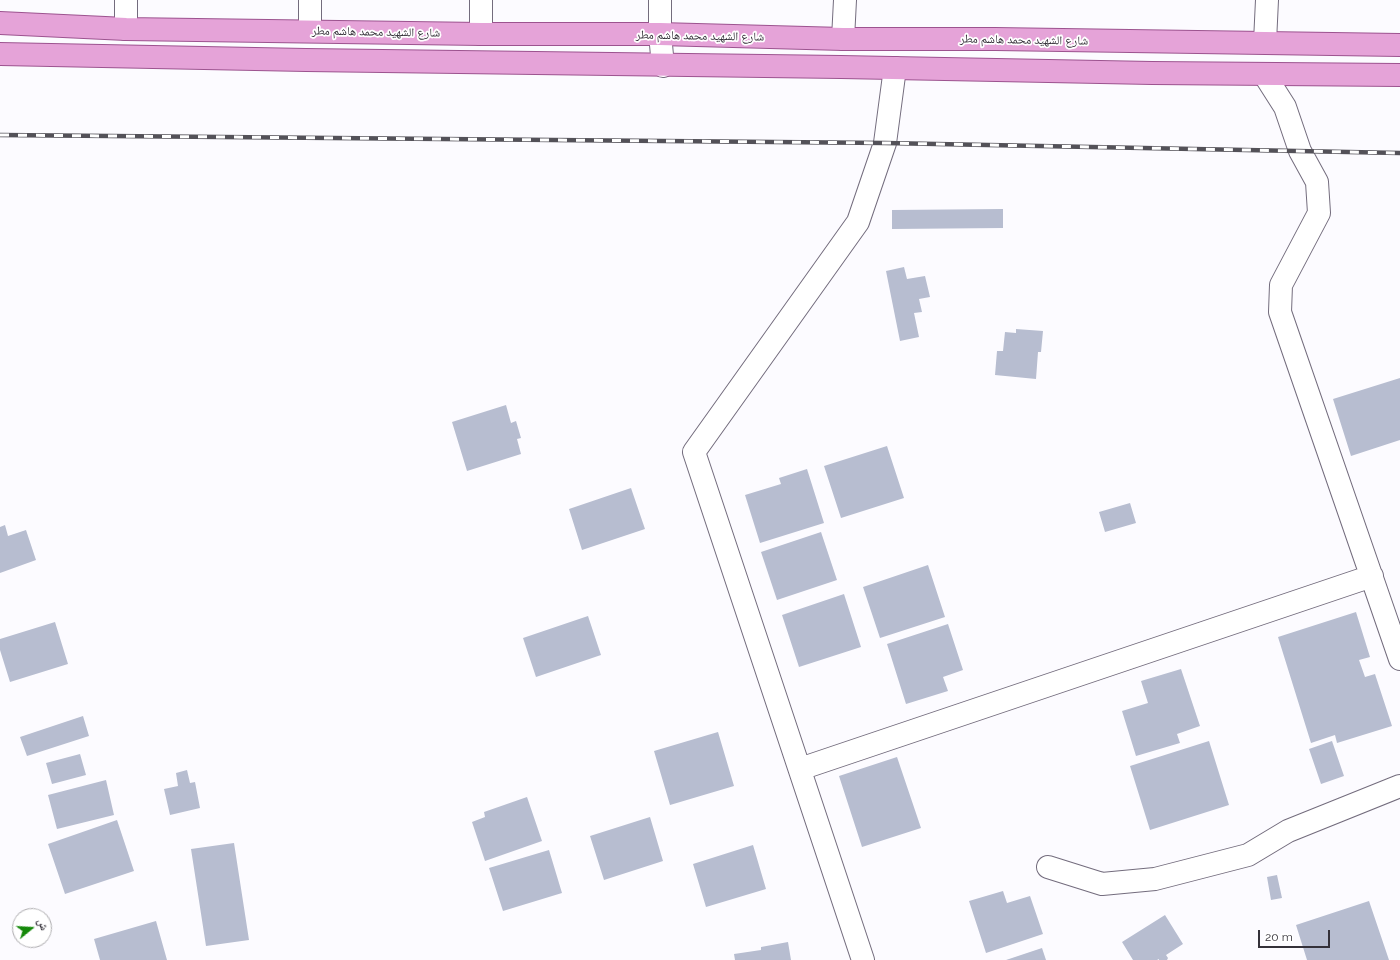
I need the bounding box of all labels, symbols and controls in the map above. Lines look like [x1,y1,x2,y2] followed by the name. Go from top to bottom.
[312,24,440,40] street label: شارع الشهيد محمد هاشم مطر
[636,28,764,44] street label: شارع الشهيد محمد هاشم مطر
[960,32,1088,48] street label: شارع الشهيد محمد هاشم مطر
[12,908,52,948] north arrow
[35,917,51,932] text: ش
[1260,922,1332,948] scale bar
[1265,930,1293,944] text: 20 m

